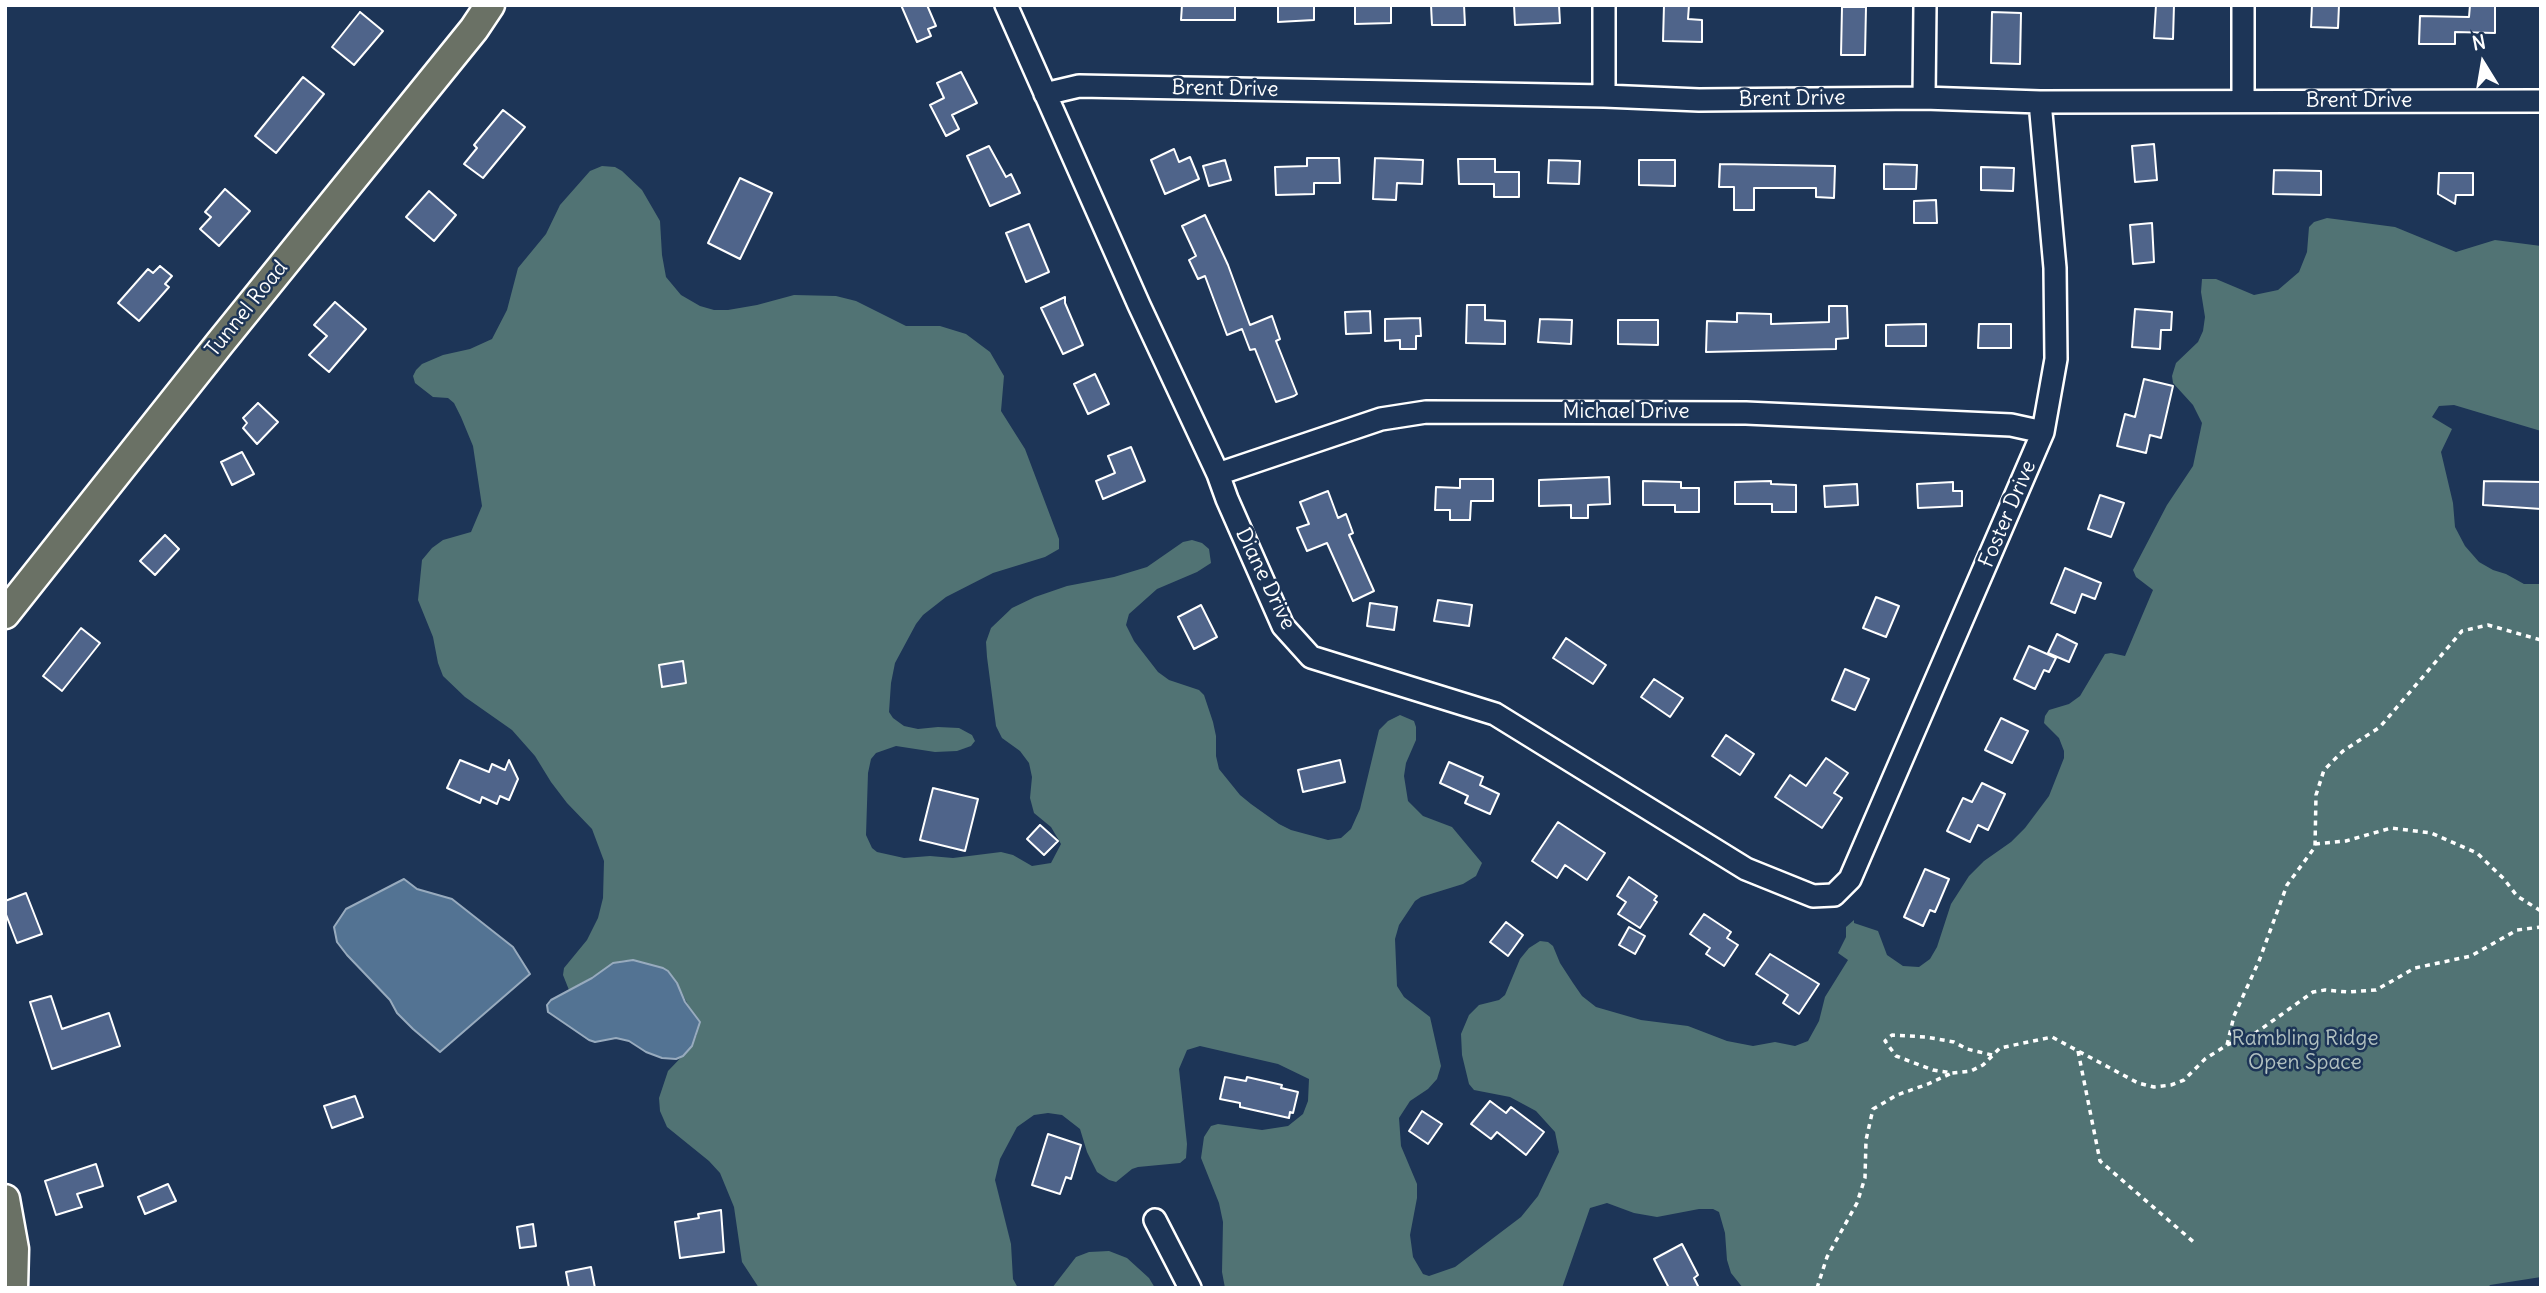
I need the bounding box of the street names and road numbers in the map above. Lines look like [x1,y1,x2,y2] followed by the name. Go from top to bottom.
[1171,75,1279,103] street label: Brent Drive
[1738,85,1846,113] street label: Brent Drive
[2306,88,2412,114] street label: Brent Drive
[201,256,293,362] street label: Tunnel Road
[1562,399,1690,425] street label: Michael Drive
[1974,457,2042,571] street label: Foster Drive
[1230,524,1300,634] street label: Diane Drive

